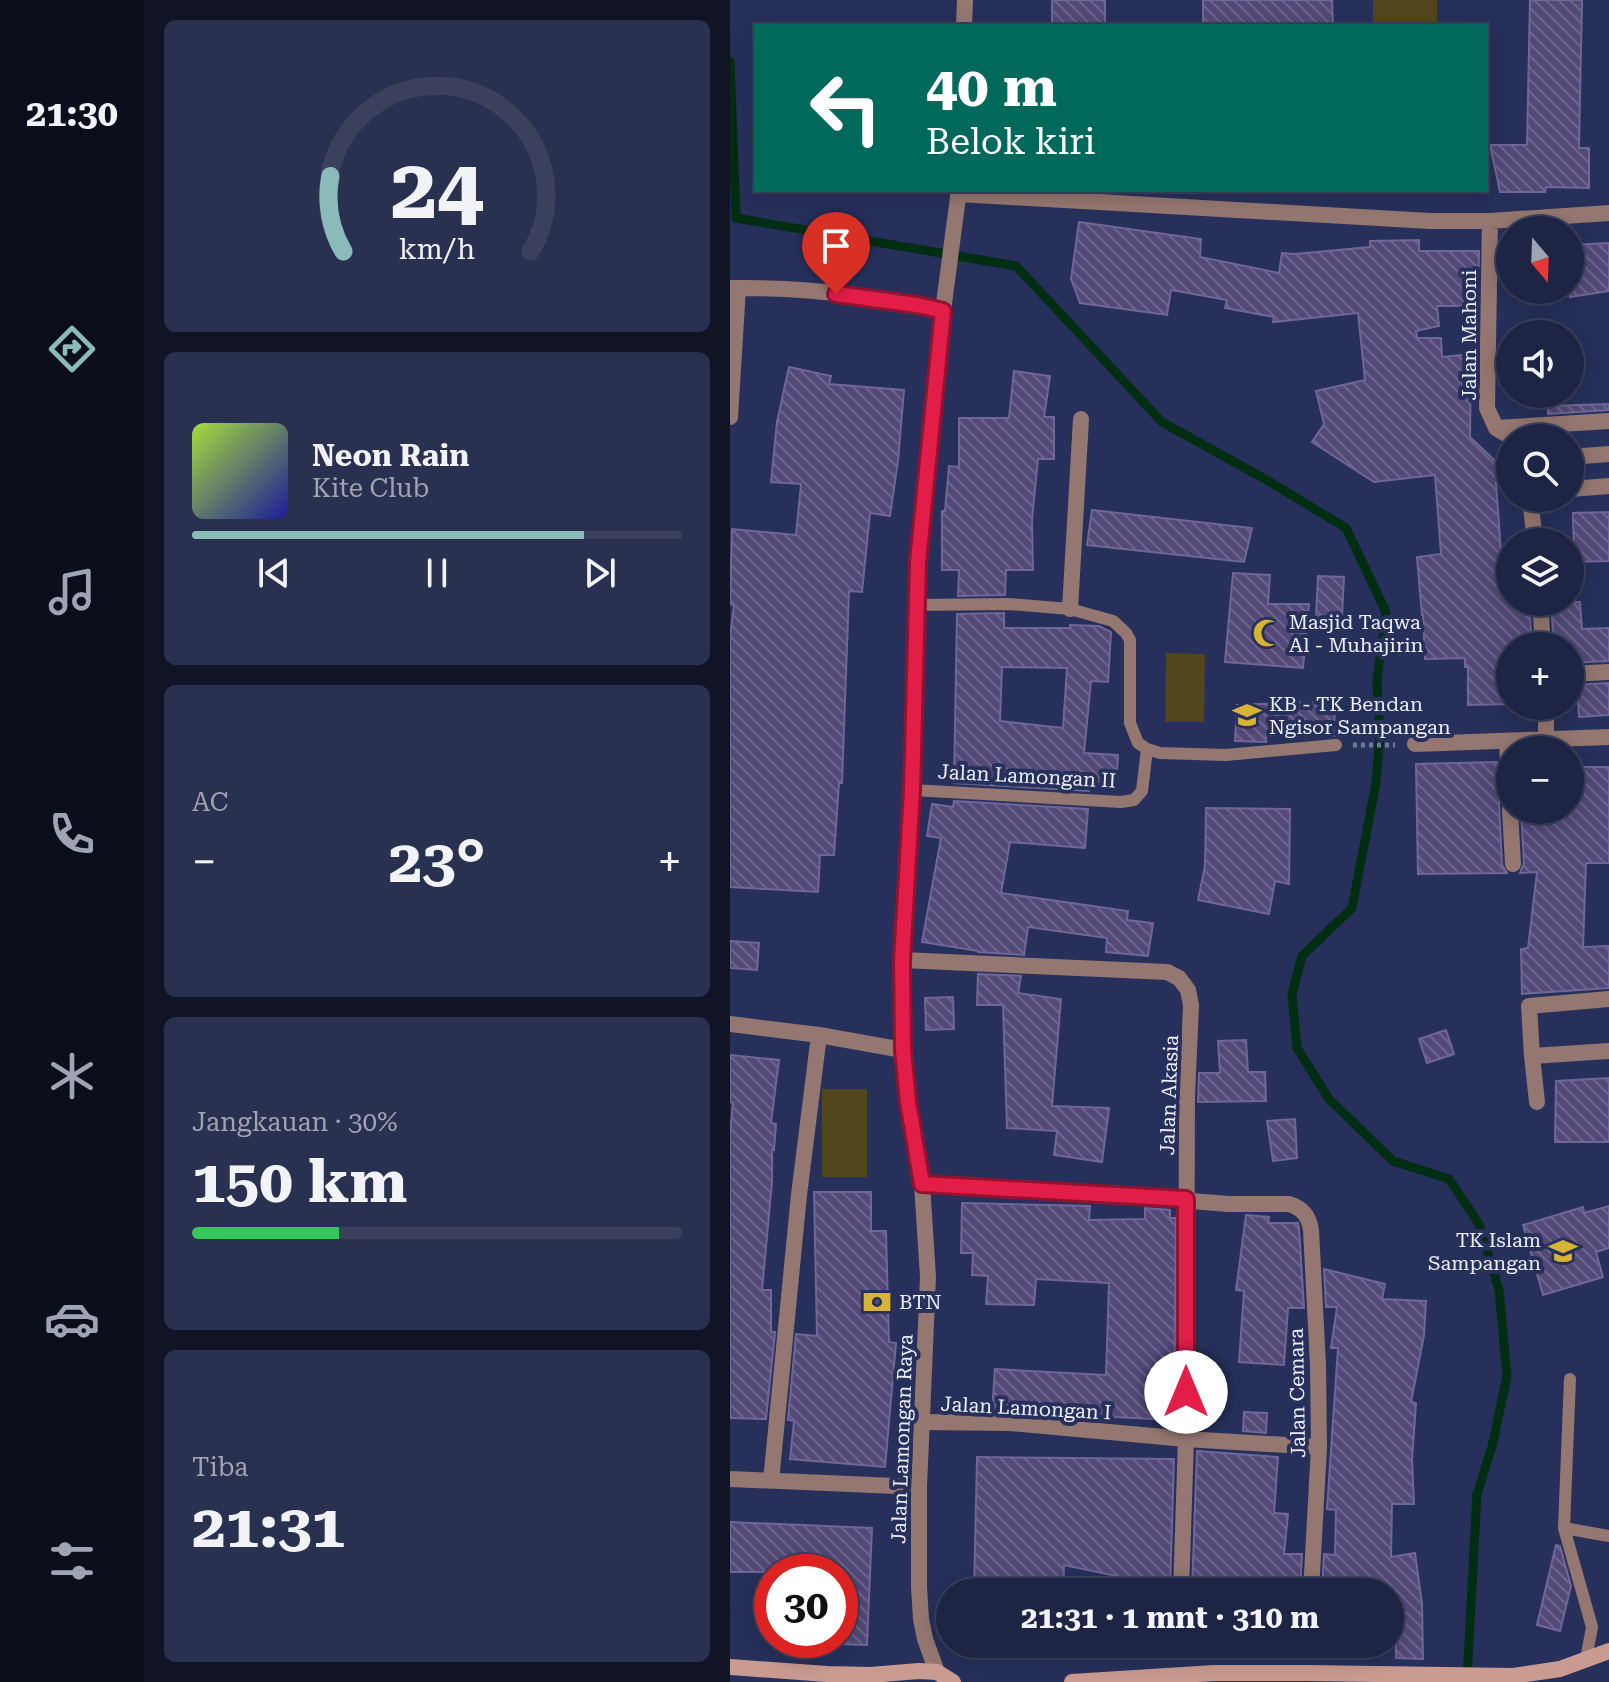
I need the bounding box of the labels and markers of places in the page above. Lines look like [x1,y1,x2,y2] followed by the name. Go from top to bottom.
[802,212,870,294] pin
[1289,610,1424,657] place label: Masjid Taqwa Al - Muhajirin
[1252,618,1282,648] mosque icon: Masjid Taqwa Al - Muhajirin
[1269,692,1451,739] place label: KB - TK Bendan Ngisor Sampangan
[1232,700,1262,730] school or university icon: KB - TK Bendan Ngisor Sampangan
[1428,1228,1541,1275] place label: TK Islam Sampangan
[1548,1236,1578,1266] school or university icon: TK Islam Sampangan
[862,1287,892,1317] bank icon: BTN
[899,1290,942,1314] place label: BTN

